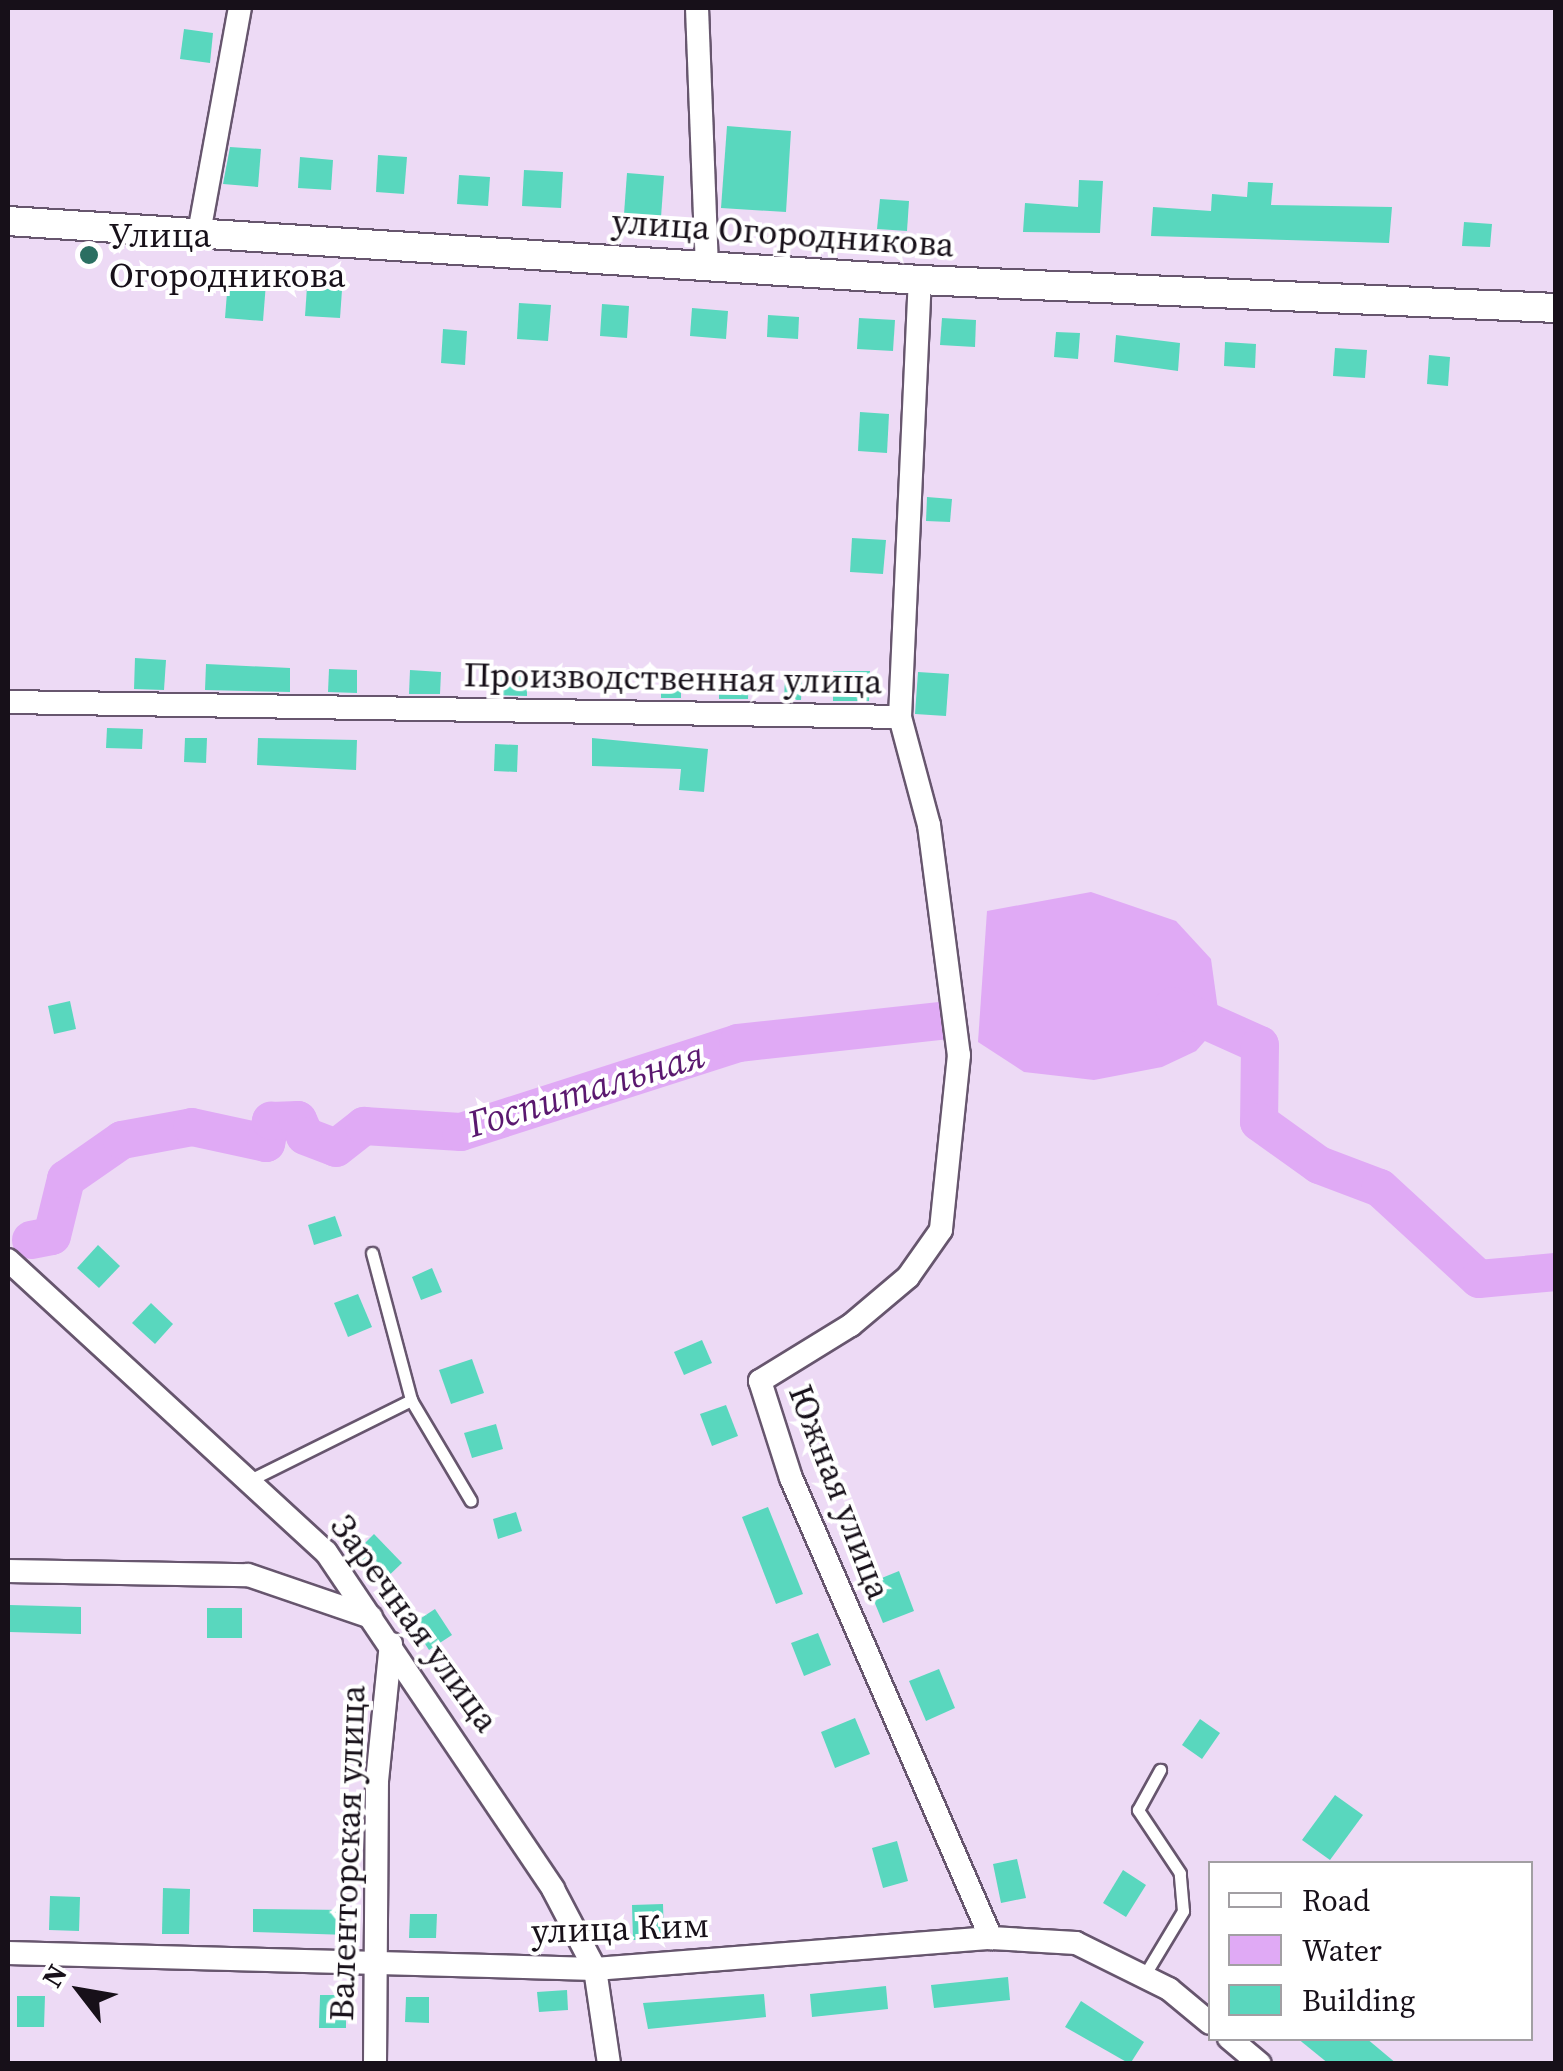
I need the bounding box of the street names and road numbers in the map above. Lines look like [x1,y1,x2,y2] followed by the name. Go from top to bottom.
[610,200,956,266] street label: улица Огородникова
[463,653,883,703] street label: Производственная улица
[780,1379,900,1605] street label: Южная улица
[322,1506,508,1740] street label: Заречная улица
[320,1684,374,2022] street label: Валенторская улица
[530,1904,710,1952] street label: улица Ким

